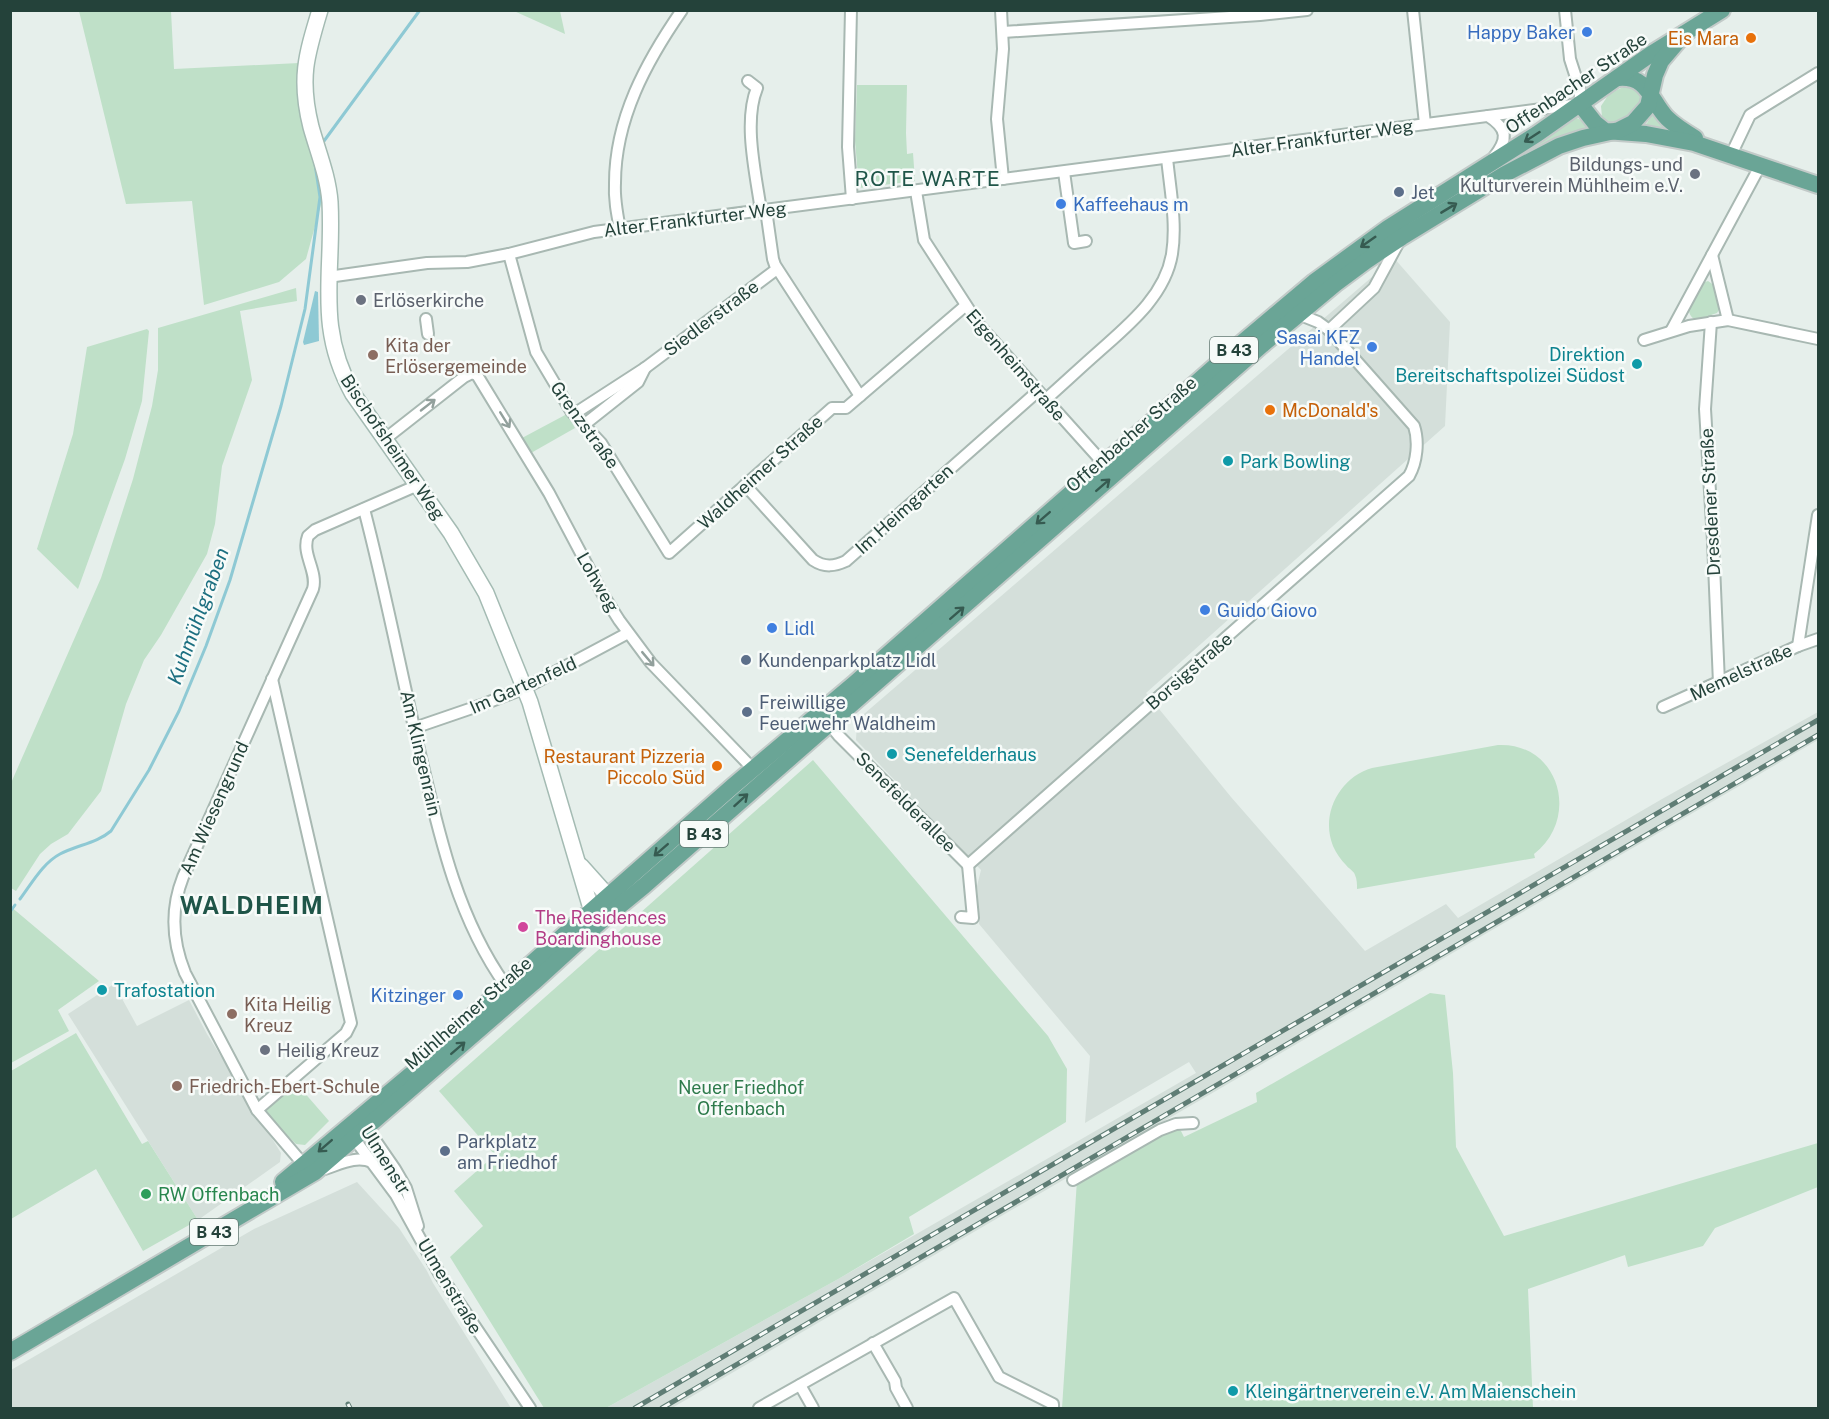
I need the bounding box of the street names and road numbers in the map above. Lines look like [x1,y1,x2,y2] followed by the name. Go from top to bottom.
[1501,28,1651,138] street label: Offenbacher Straße
[1229,115,1415,161] street label: Alter Frankfurter Weg
[602,197,788,241] street label: Alter Frankfurter Weg
[660,276,762,360] street label: Siedlerstraße
[962,305,1070,425] street label: Eigenheimstraße
[1210,337,1258,363] road number: B 43
[336,370,450,524] street label: Bischofsheimer Weg
[1062,372,1200,496] street label: Offenbacher Straße
[546,377,624,473] street label: Grenzstraße
[693,410,827,534] street label: Waldheimer Straße
[1696,428,1724,576] street label: Dresdener Straße
[851,460,957,558] street label: Im Heimgarten
[573,548,623,616] street label: Lohweg
[1142,628,1236,714] street label: Borsigstraße
[1687,639,1795,705] street label: Memelstraße
[466,652,580,718] street label: Im Gartenfeld
[396,688,446,818] street label: Am Klingenrain
[175,738,253,878] street label: Am Wiesengrund
[852,748,960,856] street label: Senefelderallee
[680,821,728,847] road number: B 43
[400,952,536,1074] street label: Mühlheimer Straße
[357,1122,415,1198] street label: Ulmenstr
[190,1219,238,1245] road number: B 43
[413,1235,487,1337] street label: Ulmenstraße

